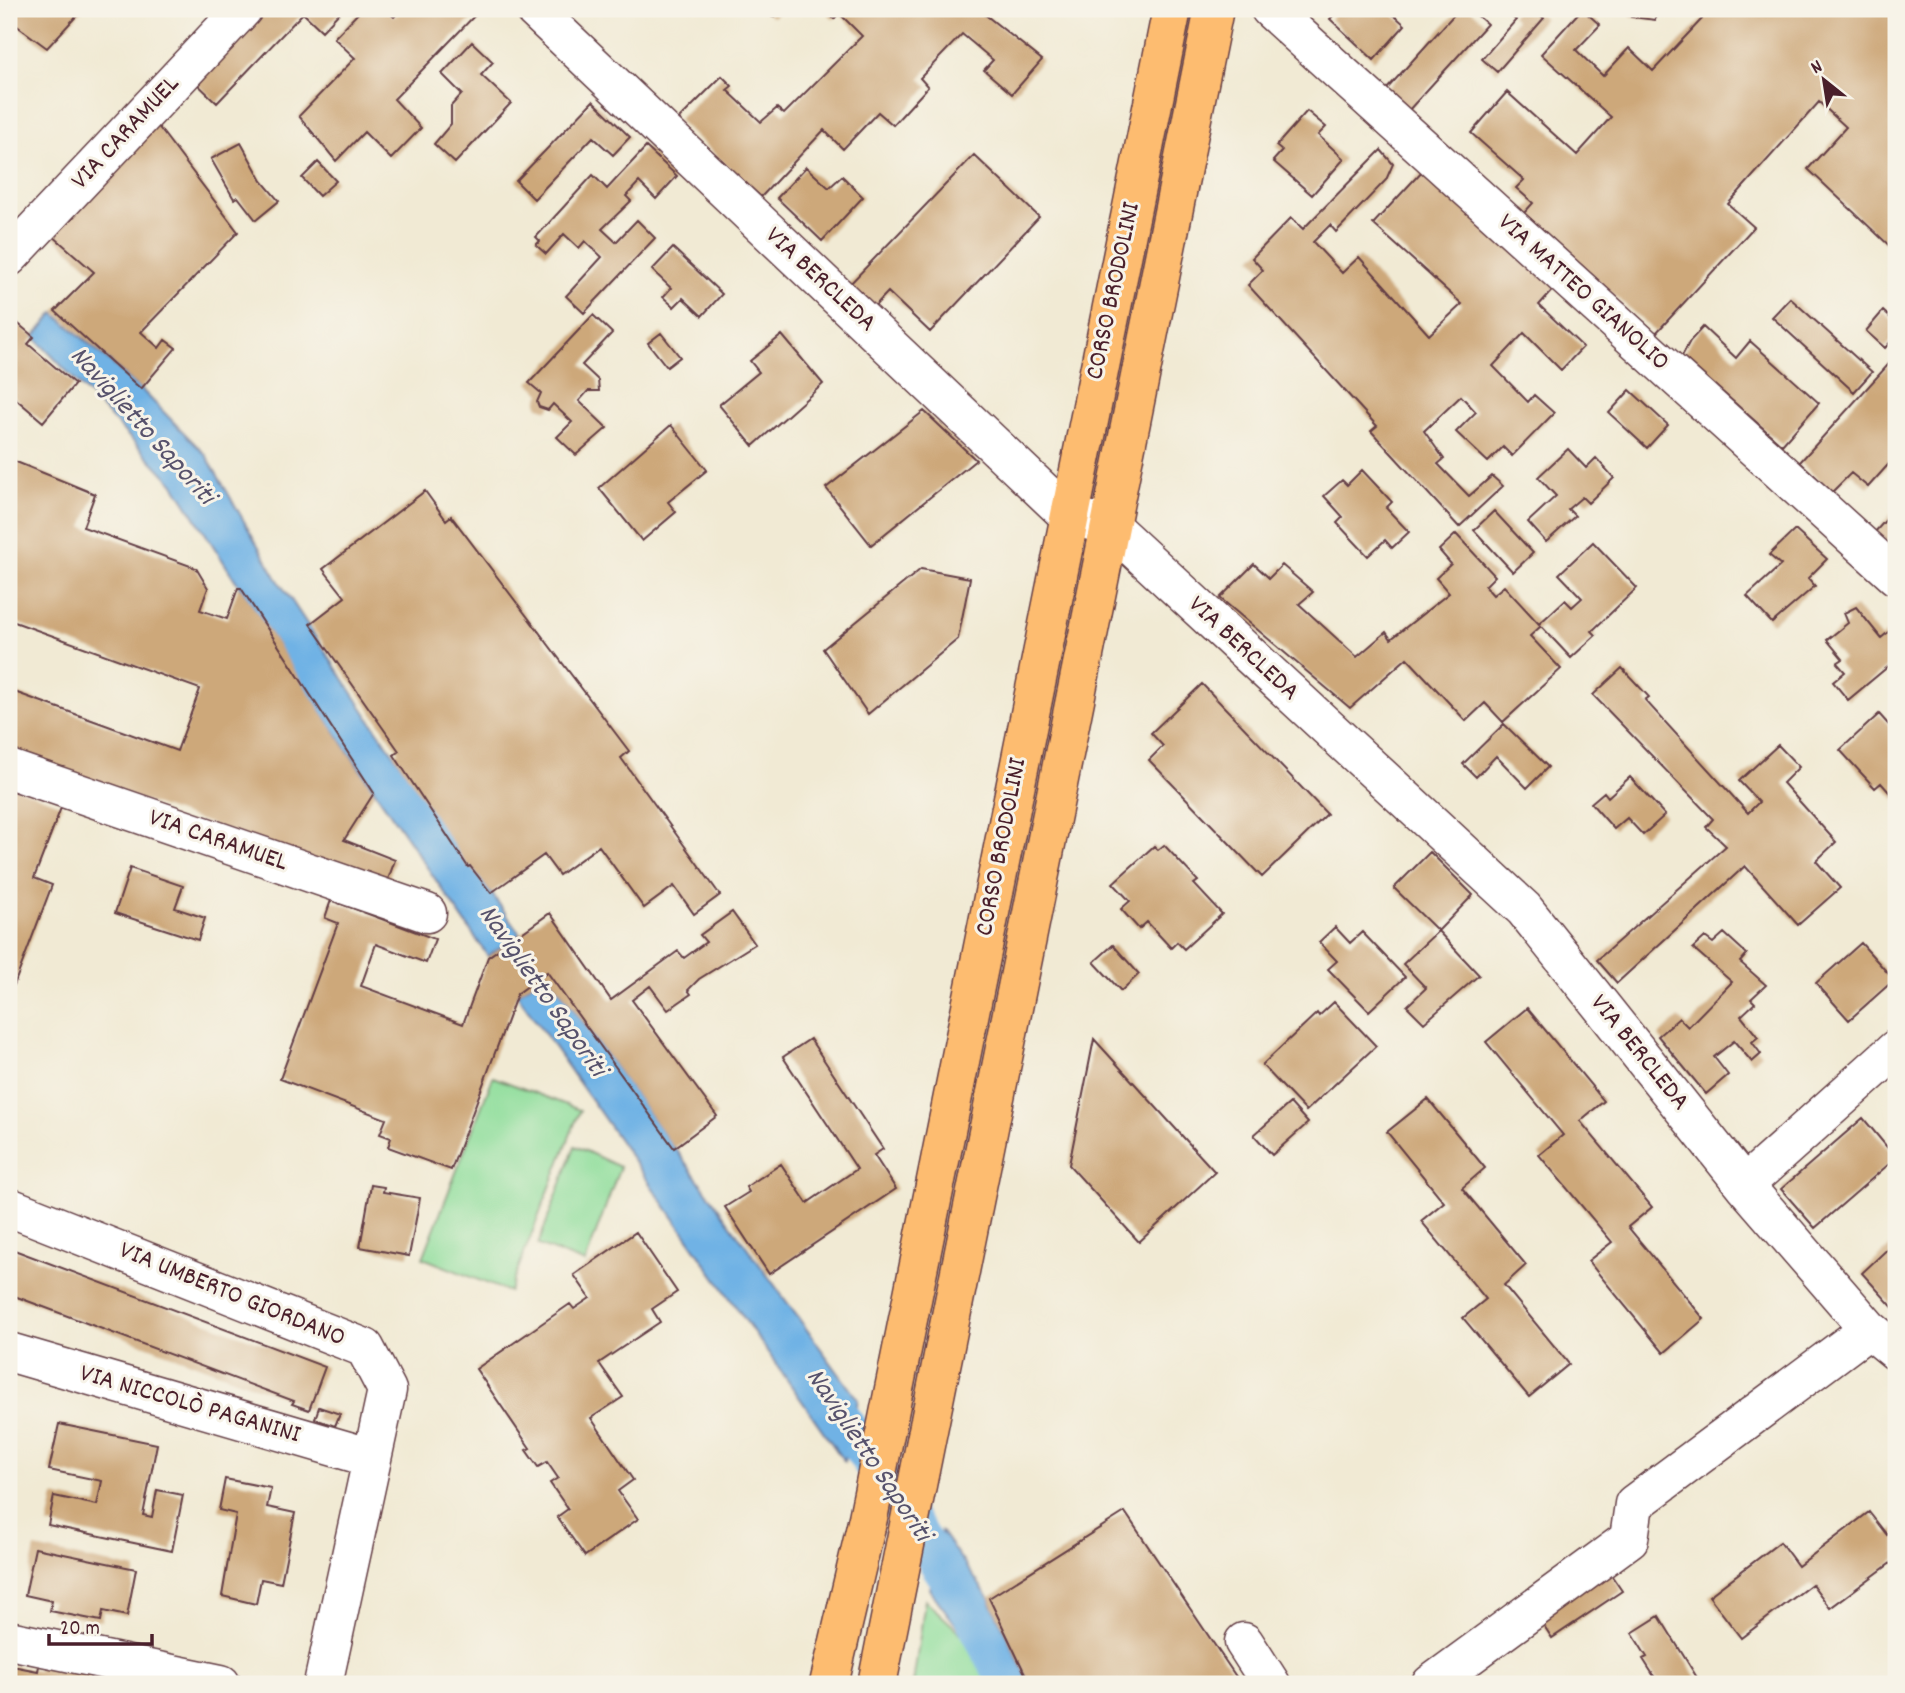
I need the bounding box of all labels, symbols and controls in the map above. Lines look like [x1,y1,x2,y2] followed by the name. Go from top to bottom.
[1790,46,1860,116] north arrow
[1806,54,1828,82] text: N
[63,67,189,199] street label: VIA CARAMUEL
[1077,199,1151,383] street label: CORSO BRODOLINI
[1489,206,1677,380] street label: VIA MATTEO GIANOLIO
[756,219,884,341] street label: VIA BERCLEDA
[59,339,226,518] water label: Naviglietto Saporiti
[1179,588,1307,710] street label: VIA BERCLEDA
[967,755,1037,939] street label: CORSO BRODOLINI
[144,800,293,882] street label: VIA CARAMUEL
[467,898,617,1089] water label: Naviglietto Saporiti
[1580,987,1698,1119] street label: VIA BERCLEDA
[113,1233,351,1357] street label: VIA UMBERTO GIORDANO
[75,1356,305,1454] street label: VIA NICCOLÒ PAGANINI
[794,1361,942,1554] water label: Naviglietto Saporiti
[49,1602,152,1646] scale bar
[60,1615,100,1645] text: 20 m

